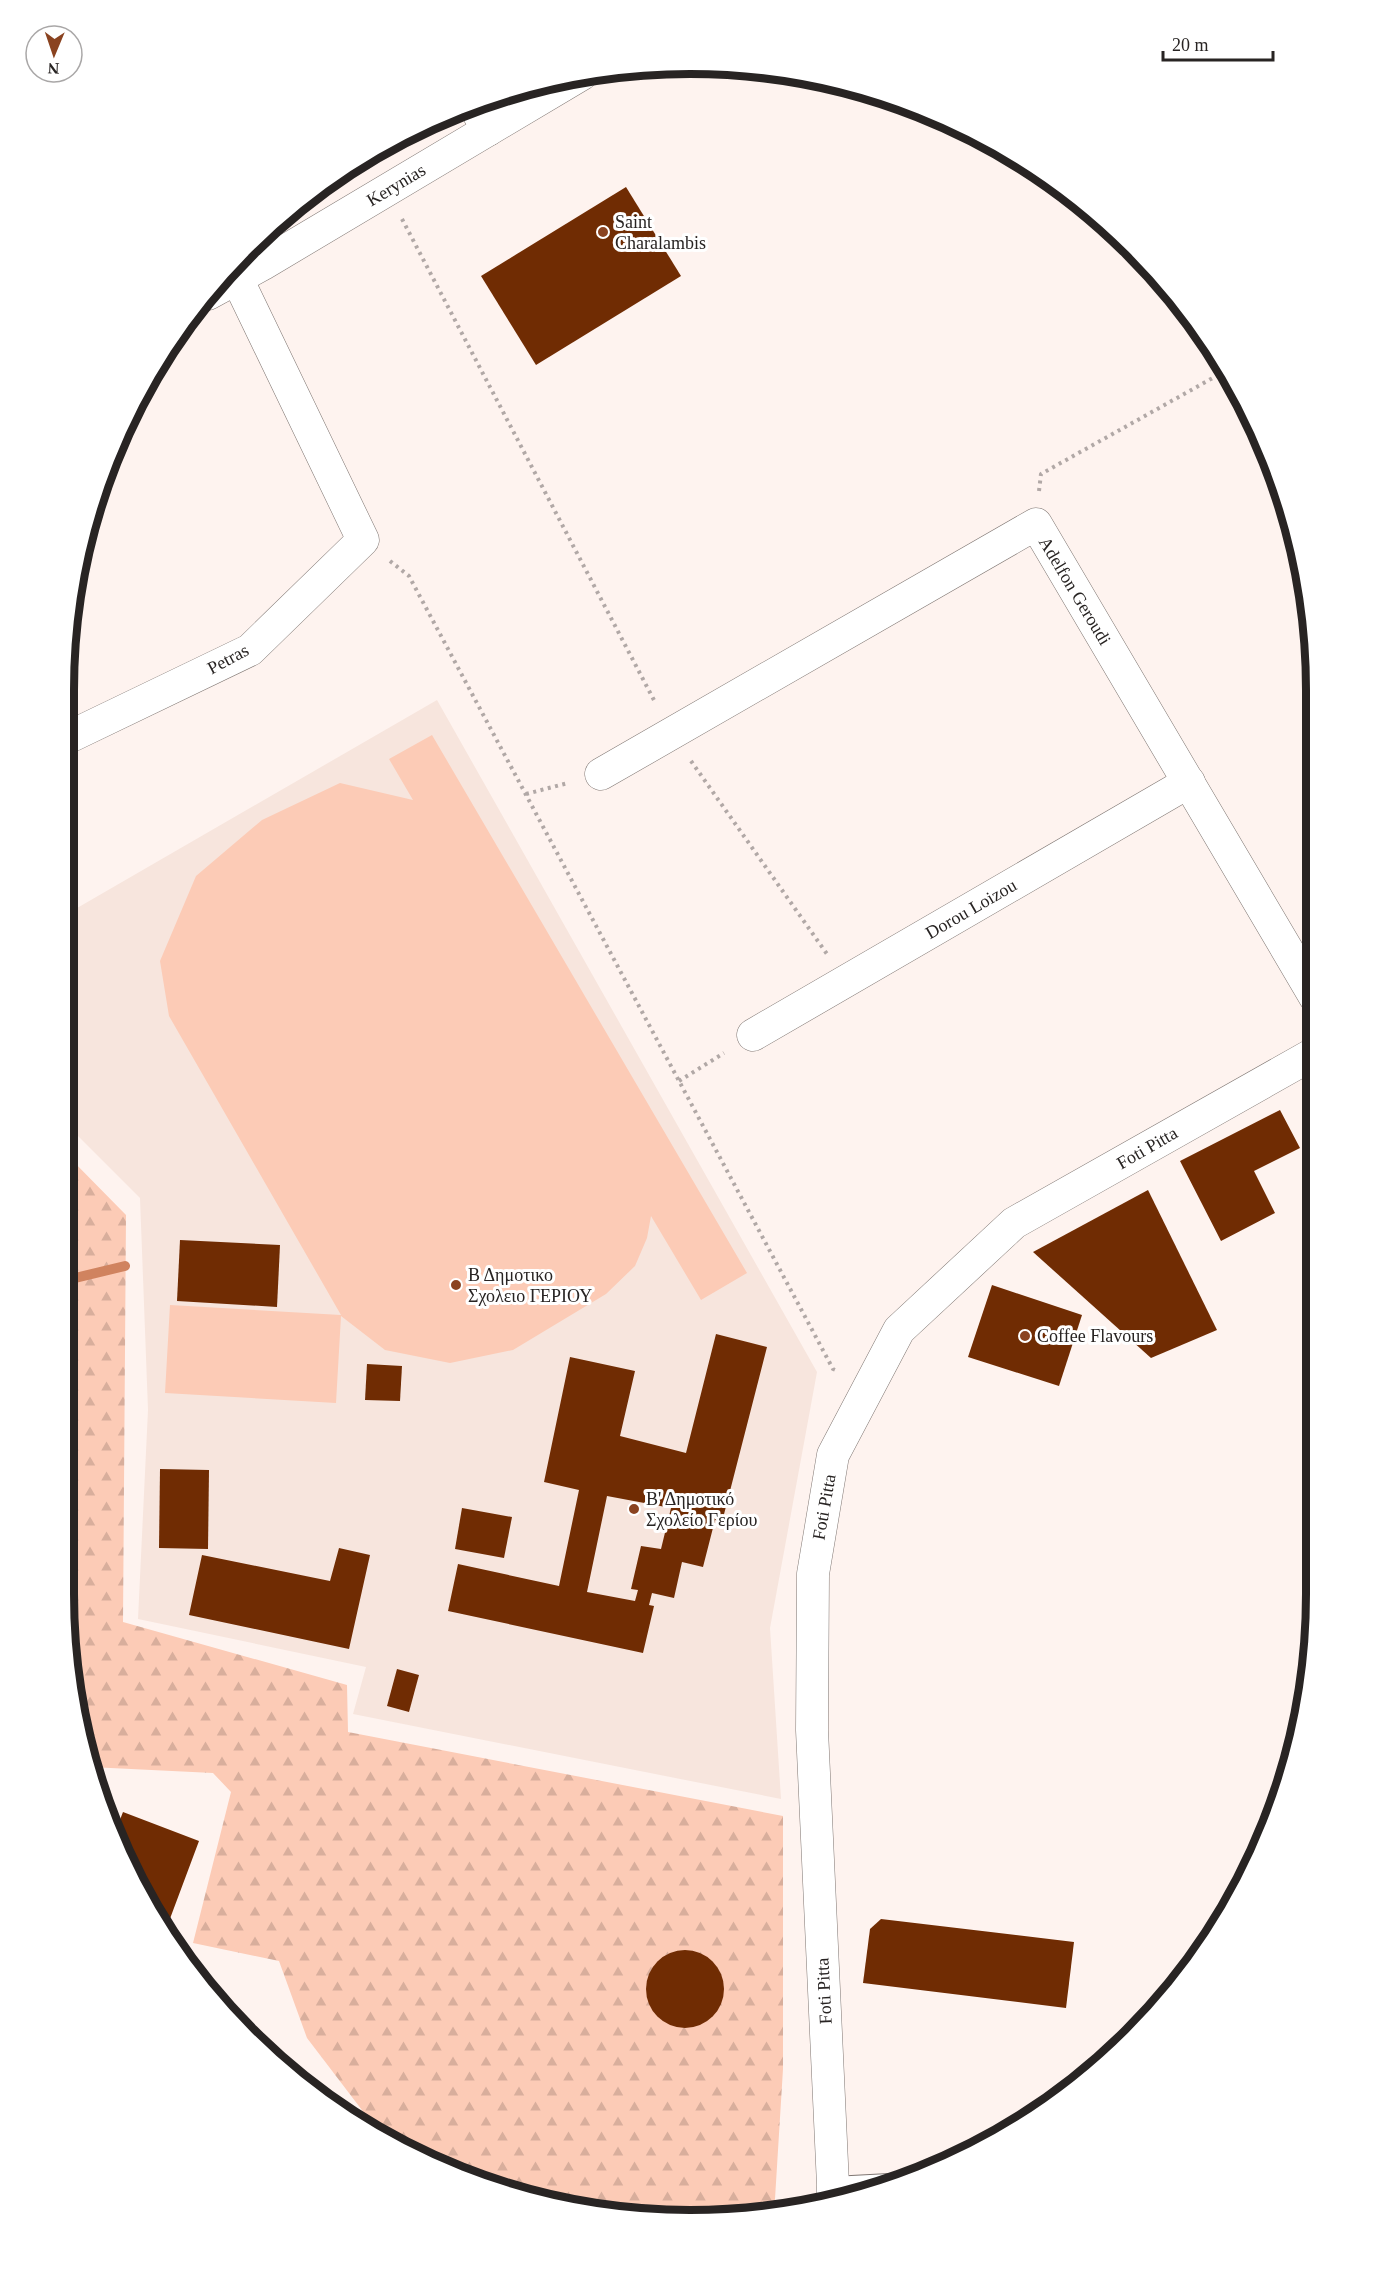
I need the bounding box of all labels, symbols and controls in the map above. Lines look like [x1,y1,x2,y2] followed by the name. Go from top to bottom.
[24,24,84,84] north arrow
[1163,24,1272,62] scale bar
[1172,35,1209,55] text: 20 m
[47,60,60,77] text: N
[363,160,429,210] street label: Kerynias
[615,212,706,253] place label: Saint Charalambis
[596,225,610,239] marker: Saint Charalambis
[1035,533,1115,649] street label: Adelfon Geroudi
[204,640,252,678] street label: Petras
[922,875,1020,943] street label: Dorou Loizou
[1113,1123,1181,1173] street label: Foti Pitta
[468,1265,592,1306] place label: Β Δημοτικο Σχολειο ΓΕΡΙΟΥ
[449,1278,463,1292] marker: Β Δημοτικο Σχολειο ΓΕΡΙΟΥ
[1037,1326,1153,1346] place label: Coffee Flavours
[1018,1329,1032,1343] marker: Coffee Flavours
[808,1473,840,1541] street label: Foti Pitta
[646,1489,757,1530] place label: Β' Δημοτικό Σχολείο Γερίου
[627,1502,641,1516] marker: Β' Δημοτικό Σχολείο Γερίου
[812,1957,836,2025] street label: Foti Pitta

